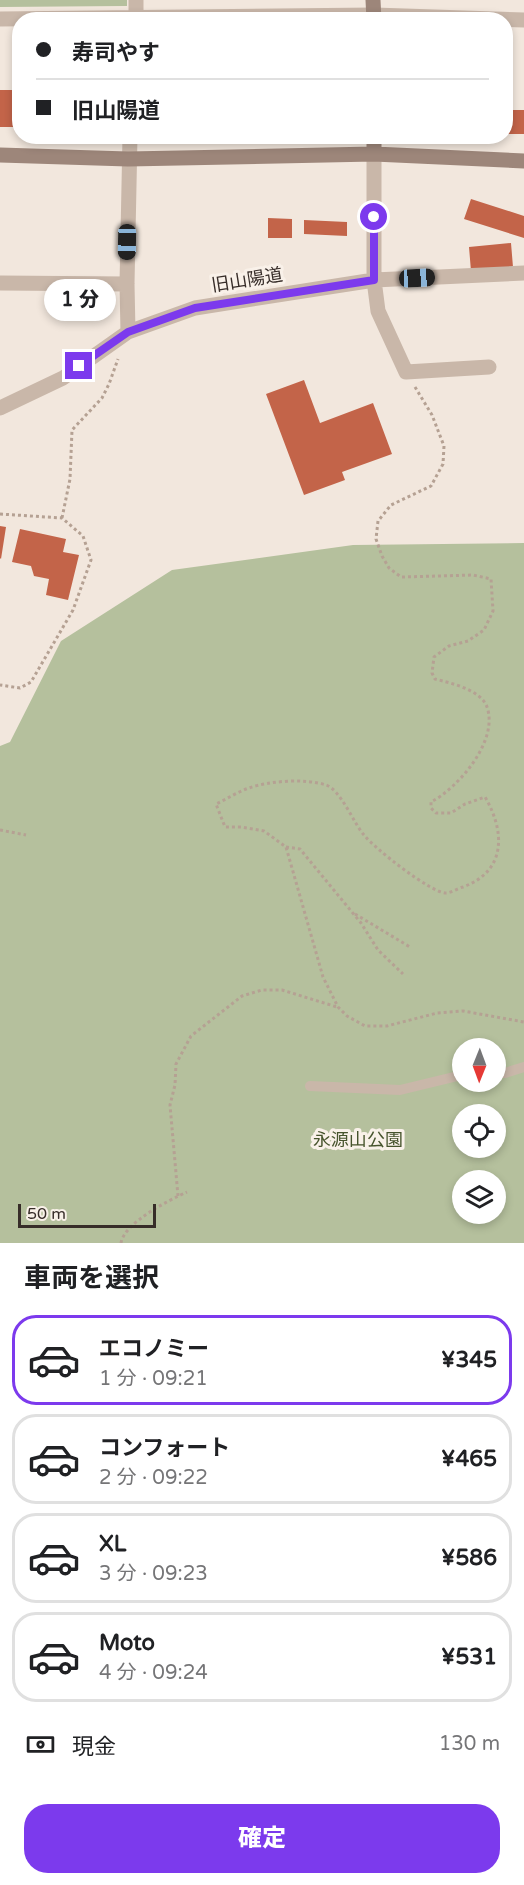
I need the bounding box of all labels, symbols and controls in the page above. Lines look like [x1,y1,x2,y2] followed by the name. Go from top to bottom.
[72,40,160,66] text: 寿司やす
[72,98,160,124] text: 旧山陽道
[360,203,387,230] route start
[118,224,136,260] car
[210,264,284,296] street label: 旧山陽道
[399,268,435,288] car
[43,279,115,321] callout: 1 分
[61,288,99,312] text: 1 分
[65,352,92,379] route end
[452,1038,506,1092] north arrow
[452,1038,506,1224] map controls
[452,1104,506,1158] button: locate
[313,1129,403,1151] park label: 永源山公園
[452,1170,506,1224] button: layers
[18,1201,156,1228] scale bar
[27,1204,66,1224] text: 50 m
[24,1262,159,1295] text: 車両を選択
[27,1333,81,1387] icon: car
[99,1336,209,1362] text: エコノミー
[441,1347,497,1373] text: ¥345
[99,1367,208,1391] text: 1 分 · 09:21
[27,1432,81,1486] icon: car
[99,1435,230,1461] text: コンフォート
[441,1446,497,1472] text: ¥465
[99,1466,208,1490] text: 2 分 · 09:22
[27,1531,81,1585] icon: car
[99,1531,126,1557] text: XL
[441,1545,497,1571] text: ¥586
[99,1562,208,1586] text: 3 分 · 09:23
[27,1630,81,1684] icon: car
[99,1630,155,1656] text: Moto
[441,1644,497,1670] text: ¥531
[99,1661,208,1685] text: 4 分 · 09:24
[24,1728,57,1761] icon: cash
[439,1732,500,1756] text: 130 m
[72,1734,116,1760] text: 現金
[24,1804,500,1873] button: 確定

